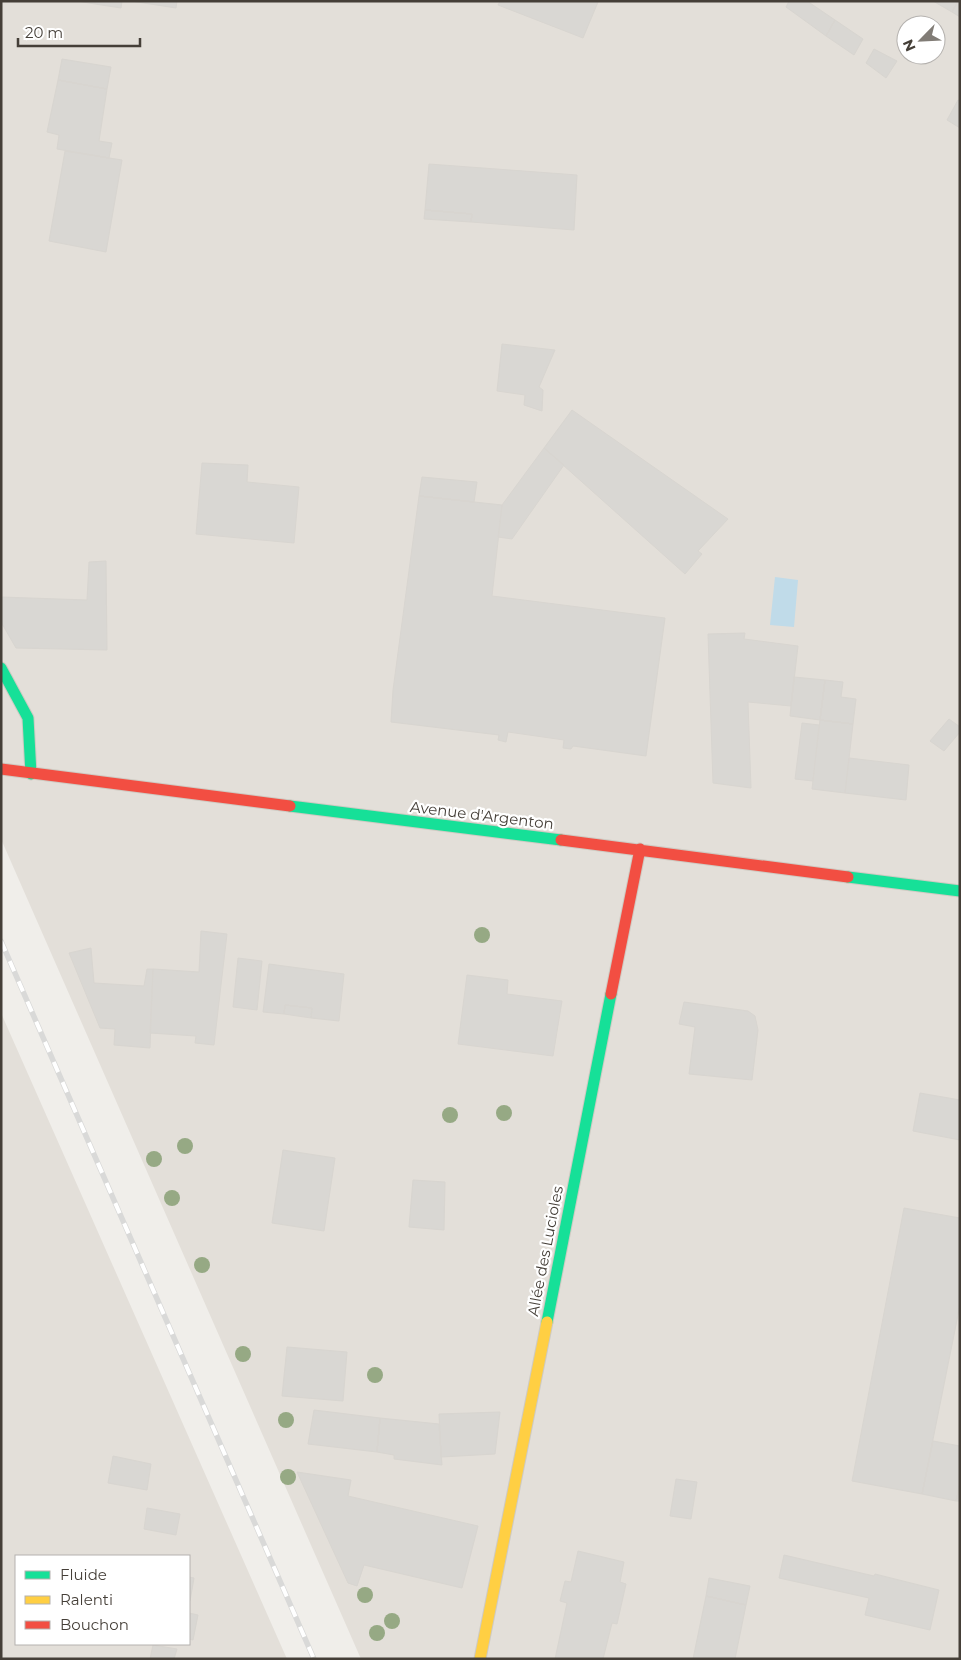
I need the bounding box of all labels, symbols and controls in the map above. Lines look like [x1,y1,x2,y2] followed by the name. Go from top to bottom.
[18,15,140,47] scale bar
[896,15,946,65] north arrow
[25,23,63,42] text: 20 m
[899,36,920,54] text: N
[409,797,555,833] street label: Avenue d'Argenton
[523,1184,567,1318] street label: Allée des Lucioles
[15,1555,190,1645] legend
[60,1565,107,1584] text: Fluide
[60,1590,113,1609] text: Ralenti
[60,1615,129,1634] text: Bouchon

